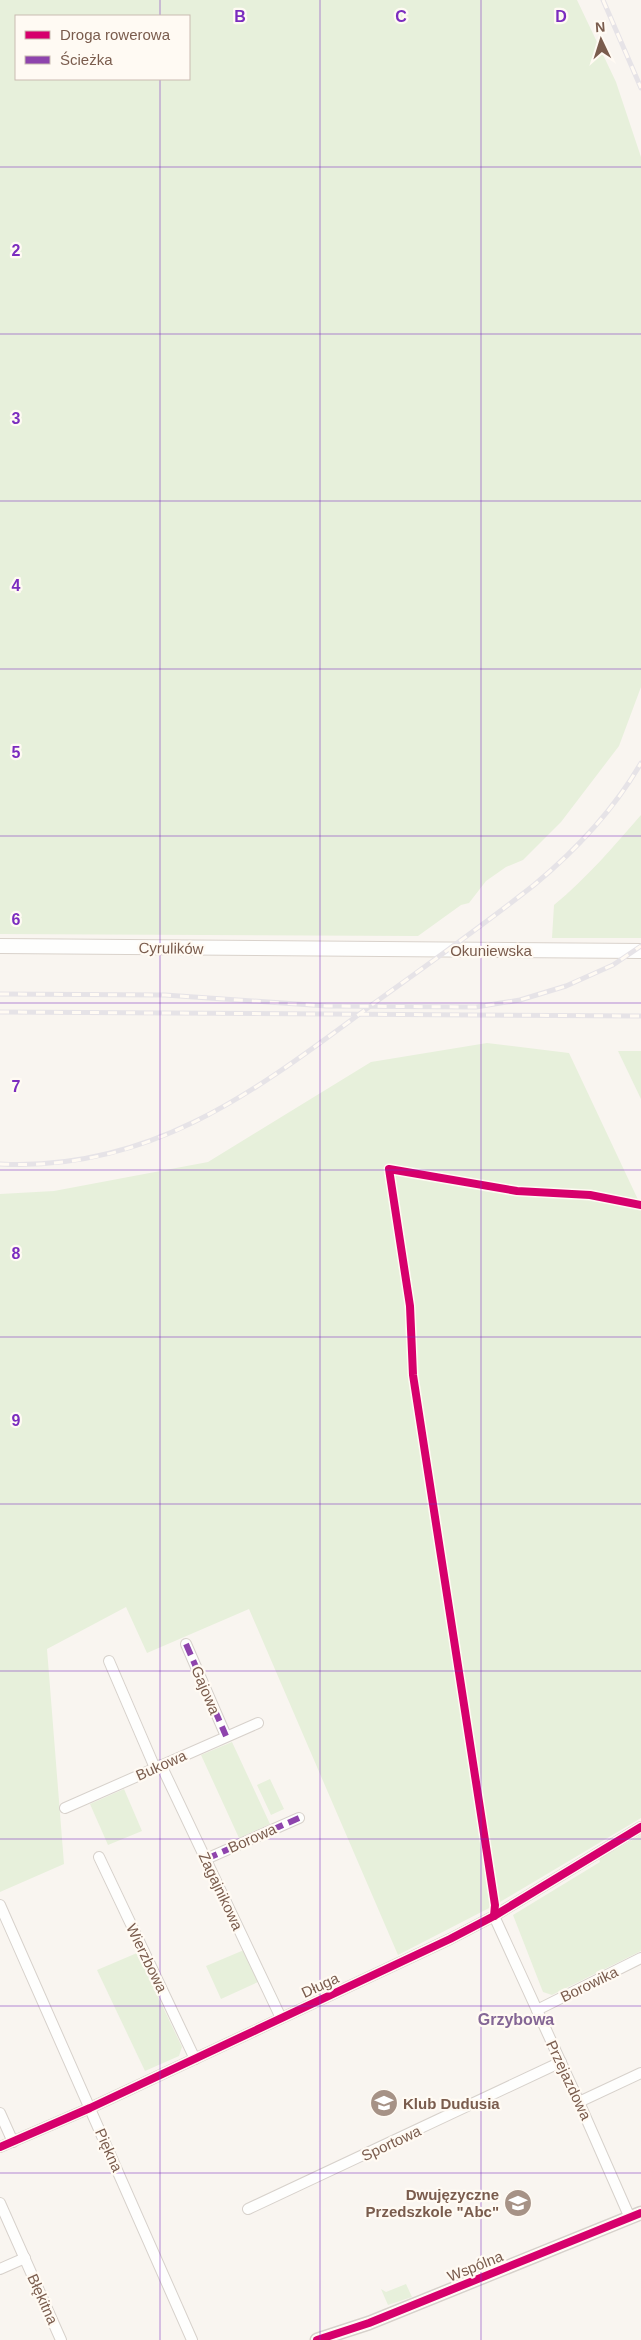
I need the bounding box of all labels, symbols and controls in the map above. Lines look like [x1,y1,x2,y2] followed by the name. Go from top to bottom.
[234,8,246,25] text: B
[395,8,407,25] text: C
[555,8,567,25] text: D
[15,15,190,80] legend
[576,15,626,65] north arrow
[594,19,606,35] text: N
[60,26,171,43] text: Droga rowerowa
[60,51,113,68] text: Ścieżka
[12,242,21,259] text: 2
[12,410,21,427] text: 3
[12,577,21,594] text: 4
[12,744,21,761] text: 5
[12,911,21,928] text: 6
[138,939,204,957] street label: Cyrulików
[450,942,533,959] street label: Okuniewska
[12,1078,21,1095] text: 7
[12,1245,21,1262] text: 8
[12,1412,21,1429] text: 9
[188,1663,224,1717] street label: Gajowa
[133,1746,189,1784] street label: Bukowa
[225,1820,279,1856] street label: Borowa
[196,1849,247,1933] street label: Zagajnikowa
[123,1921,171,1996] street label: Wierzbowa
[558,1963,621,2005] street label: Borowika
[299,1969,342,2001] street label: Długa
[478,2011,554,2028] district label: Grzybowa
[543,2037,595,2123] street label: Przejazdowa
[369,2088,399,2118] school or university icon: Klub Dudusia
[403,2095,500,2112] place label: Klub Dudusia
[359,2122,424,2164] street label: Sportowa
[92,2126,126,2175] street label: Piękna
[366,2186,499,2220] place label: Dwujęzyczne Przedszkole "Abc"
[503,2188,533,2218] school or university icon: Dwujęzyczne Przedszkole "Abc"
[445,2247,506,2285] street label: Wspólna
[24,2271,62,2327] street label: Błękitna

